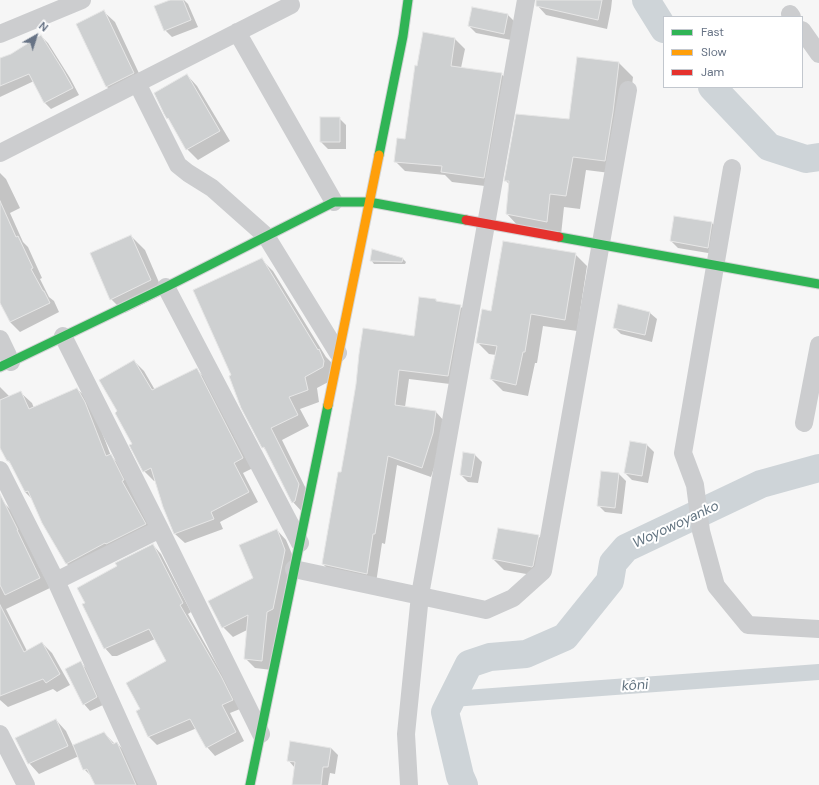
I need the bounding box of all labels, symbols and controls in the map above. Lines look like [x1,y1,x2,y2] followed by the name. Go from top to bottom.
[16,16,56,56] north arrow
[663,16,803,88] legend
[36,19,51,35] text: N
[701,24,724,40] text: Fast
[701,44,727,60] text: Slow
[701,64,724,80] text: Jam
[630,498,722,552] water label: Woyowoyanko
[621,677,649,695] water label: kôni

